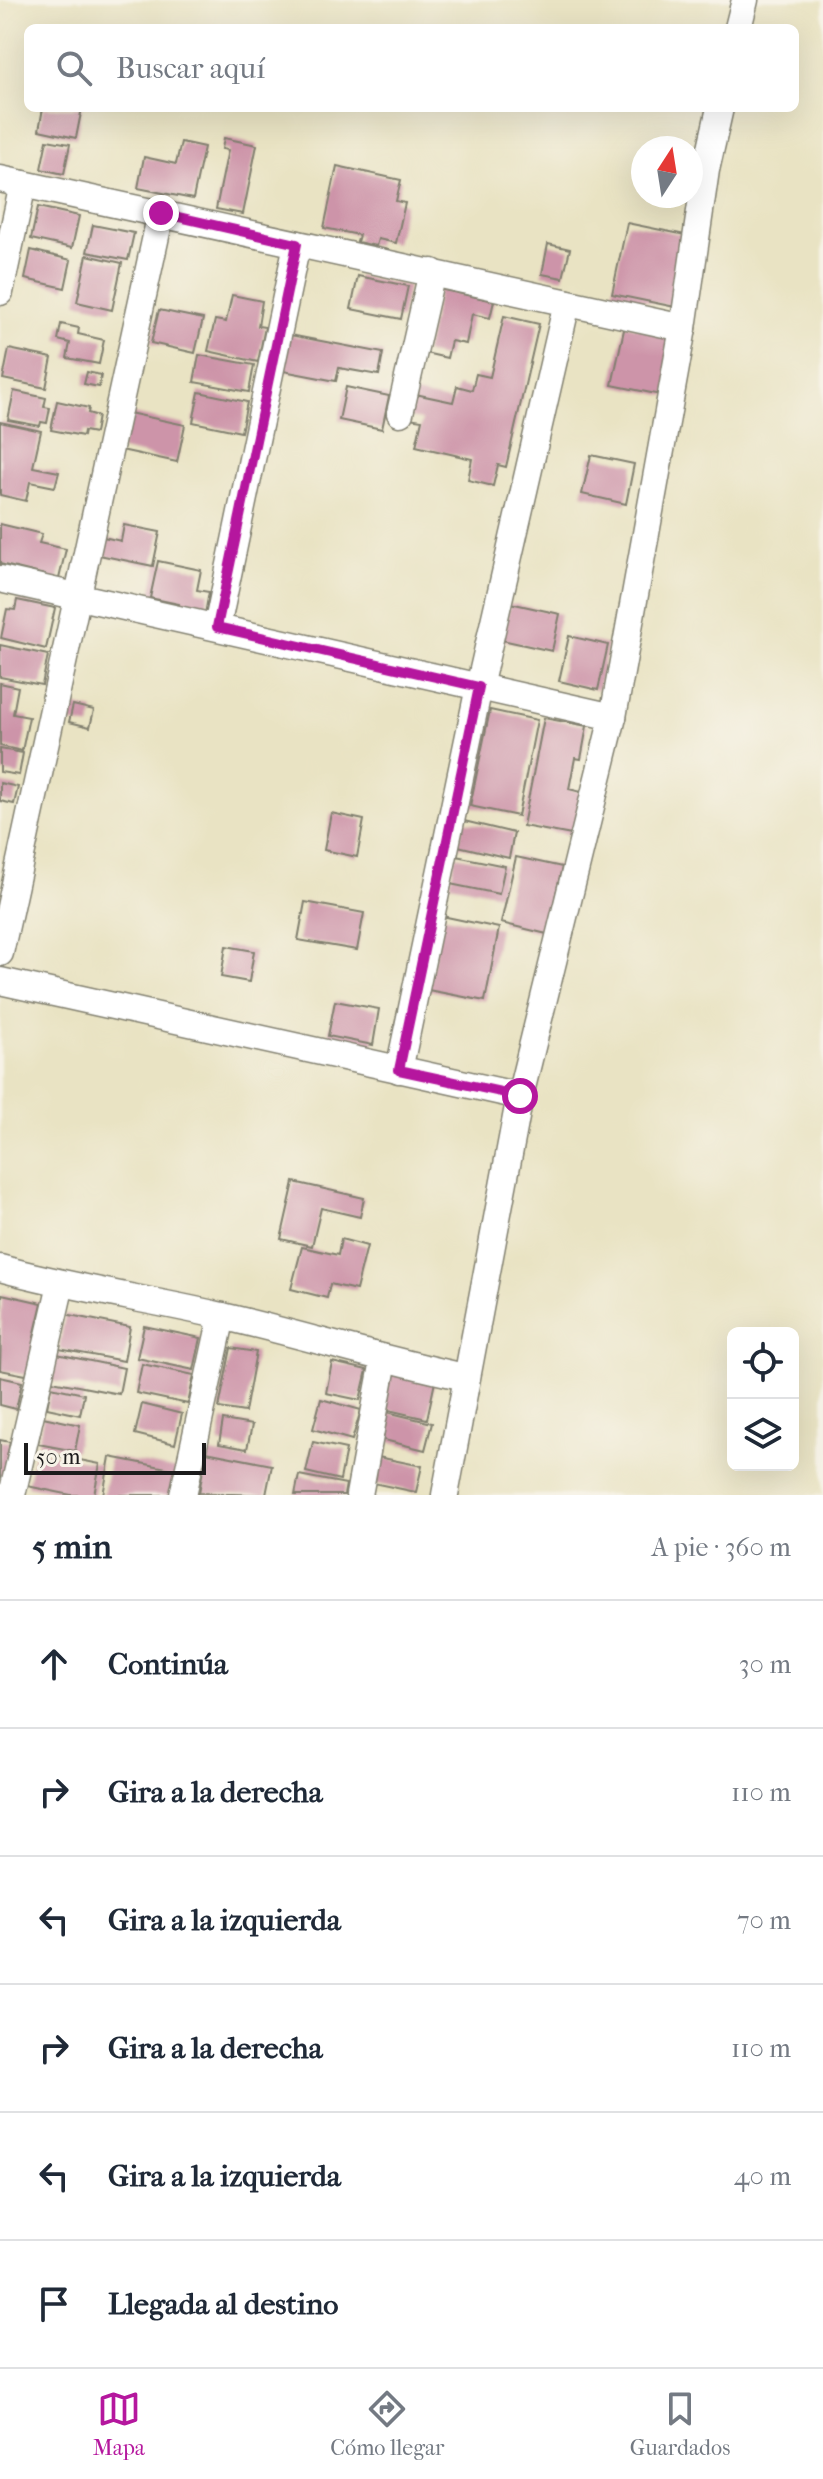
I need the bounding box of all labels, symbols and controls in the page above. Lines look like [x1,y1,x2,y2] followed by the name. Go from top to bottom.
[24,24,799,112] search box
[52,46,96,90] icon: search
[116,51,265,86] text: Buscar aquí
[631,136,703,208] north arrow
[143,195,179,231] route end
[502,1078,538,1114] route start
[727,1327,799,1471] map controls
[727,1327,799,1399] button: locate
[727,1399,799,1471] button: layers
[24,1439,206,1475] scale bar
[36,1444,81,1470] text: 50 m
[32,1527,112,1567] text: 5 min
[652,1532,791,1563] text: A pie · 360 m
[32,1642,76,1686] icon: ahead
[108,1647,228,1682] text: Continúa
[739,1649,791,1680] text: 30 m
[32,1770,76,1814] icon: right
[108,1775,323,1810] text: Gira a la derecha
[731,1777,791,1808] text: 110 m
[32,1898,76,1942] icon: left
[108,1903,341,1938] text: Gira a la izquierda
[737,1905,791,1936] text: 70 m
[32,2026,76,2070] icon: right
[108,2031,323,2066] text: Gira a la derecha
[731,2033,791,2064] text: 110 m
[32,2154,76,2198] icon: left
[108,2159,341,2194] text: Gira a la izquierda
[734,2161,791,2192] text: 40 m
[32,2282,76,2326] icon: arrive
[108,2287,338,2322] text: Llegada al destino
[93,2387,145,2461] tab: Mapa
[330,2387,444,2461] tab: Cómo llegar
[630,2387,730,2461] tab: Guardados

